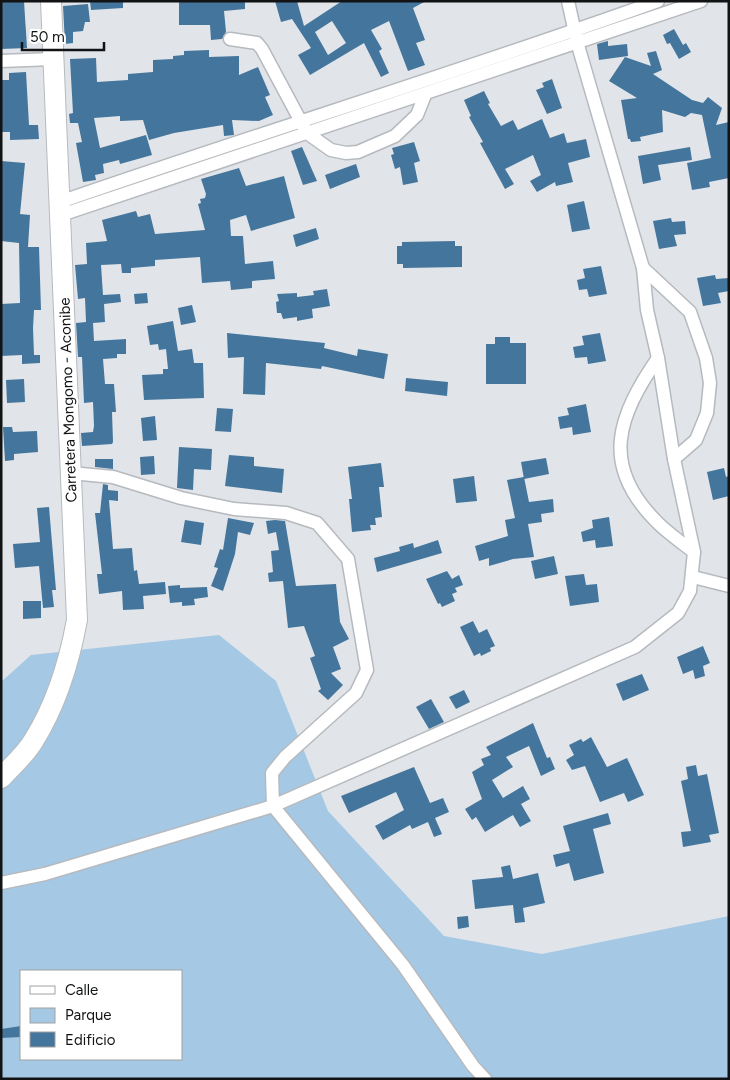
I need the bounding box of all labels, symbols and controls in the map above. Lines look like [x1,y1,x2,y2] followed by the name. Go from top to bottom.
[22,20,105,52] scale bar
[30,28,65,46] text: 50 m
[55,297,81,503] street label: Carretera Mongomo - Aconibe
[20,970,182,1060] legend
[65,981,98,999] text: Calle
[65,1006,112,1024] text: Parque
[65,1031,116,1049] text: Edificio

